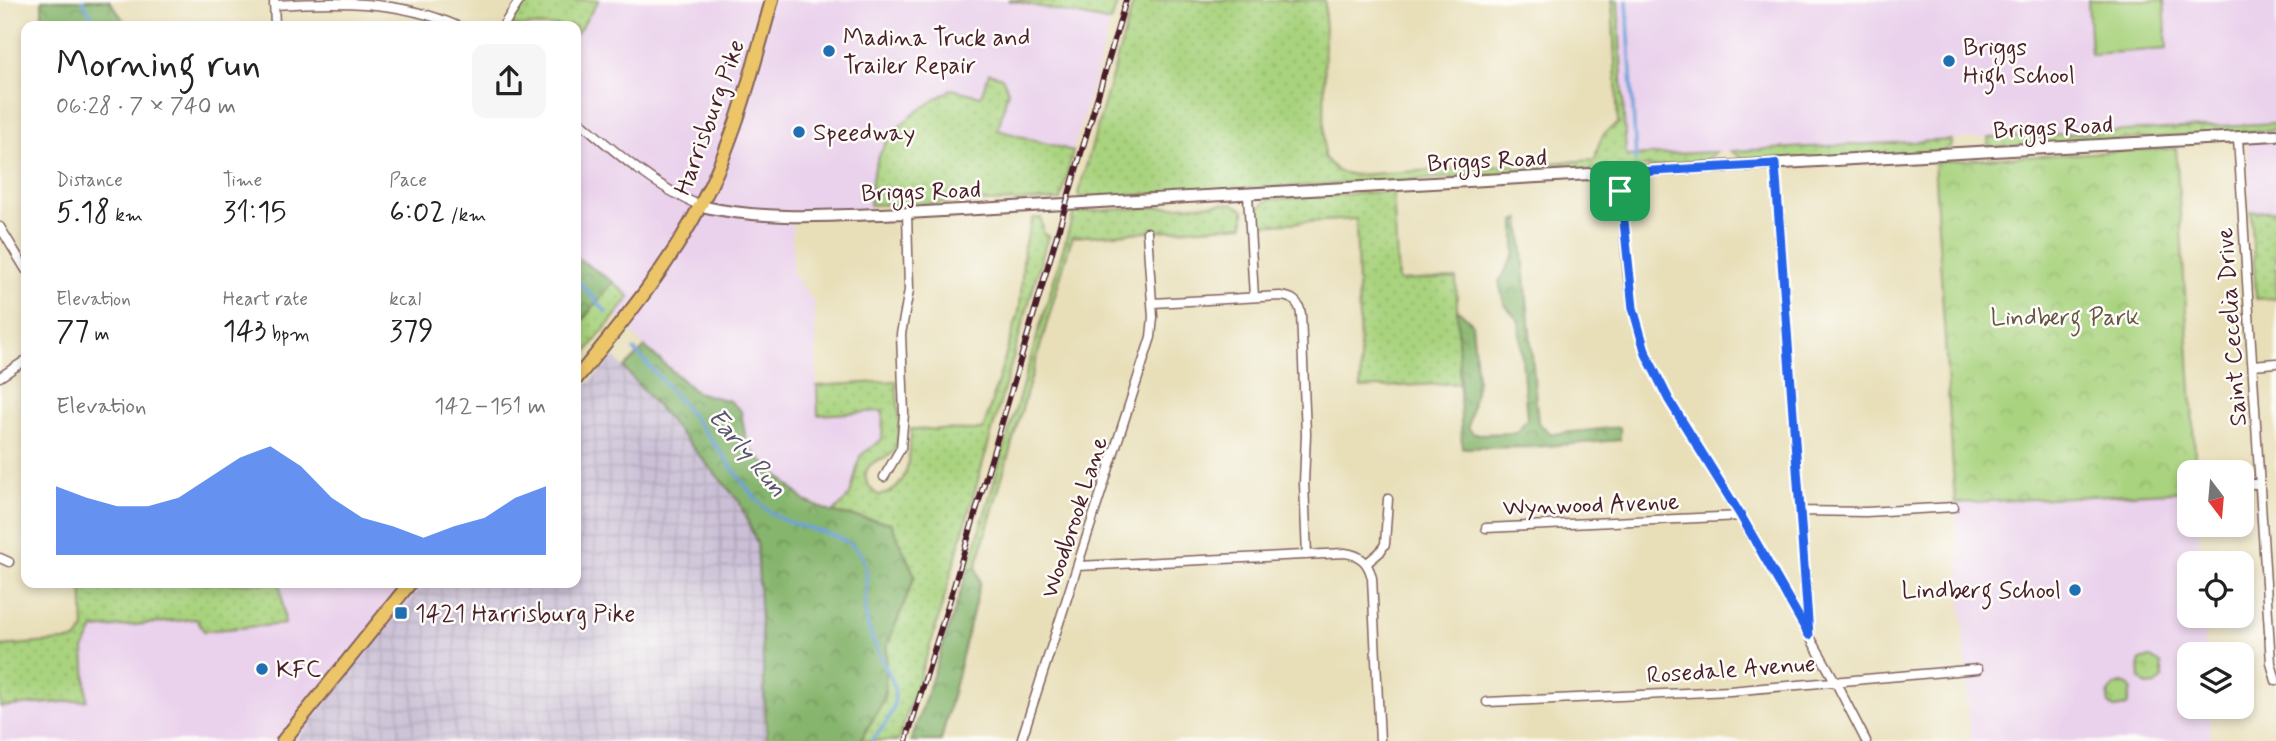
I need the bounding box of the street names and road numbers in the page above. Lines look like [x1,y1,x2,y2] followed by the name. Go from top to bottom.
[668,35,753,200] street label: Harrisburg Pike
[1992,110,2114,149] street label: Briggs Road
[1426,143,1548,182] street label: Briggs Road
[861,175,982,212] street label: Briggs Road
[2210,226,2255,427] street label: Saint Cecelia Drive
[1035,433,1116,602] street label: Woodbrook Lane
[1502,487,1680,524] street label: Wynwood Avenue
[1646,649,1817,692] street label: Rosedale Avenue

